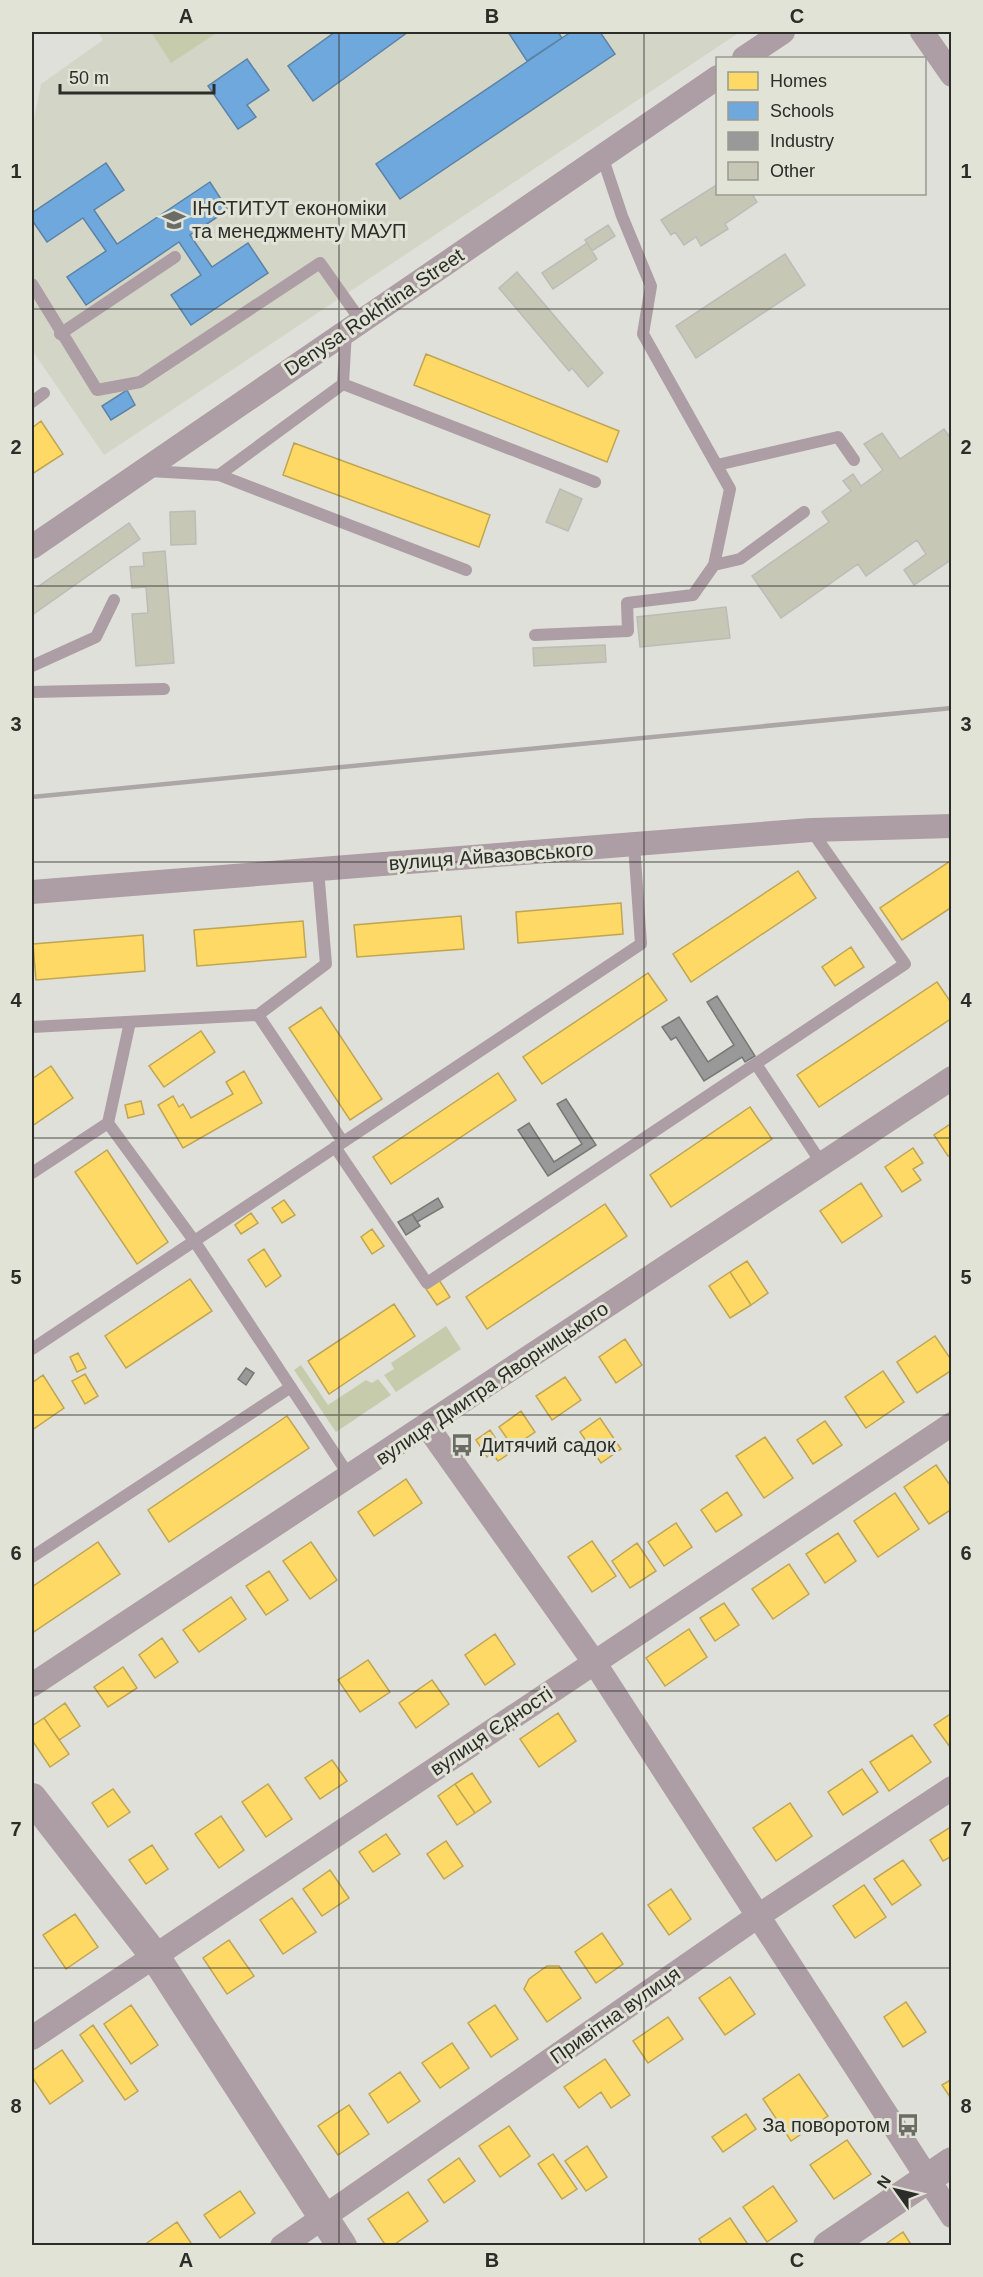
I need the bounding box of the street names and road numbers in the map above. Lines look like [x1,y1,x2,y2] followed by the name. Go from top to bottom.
[280,244,468,380] street label: Denysa Rokhtina Street
[388,838,594,874] street label: вулиця Айвазовського
[372,1297,612,1469] street label: вулиця Дмитра Яворницького
[426,1682,556,1780] street label: вулиця Єдності
[546,1962,684,2068] street label: Привітна вулиця

